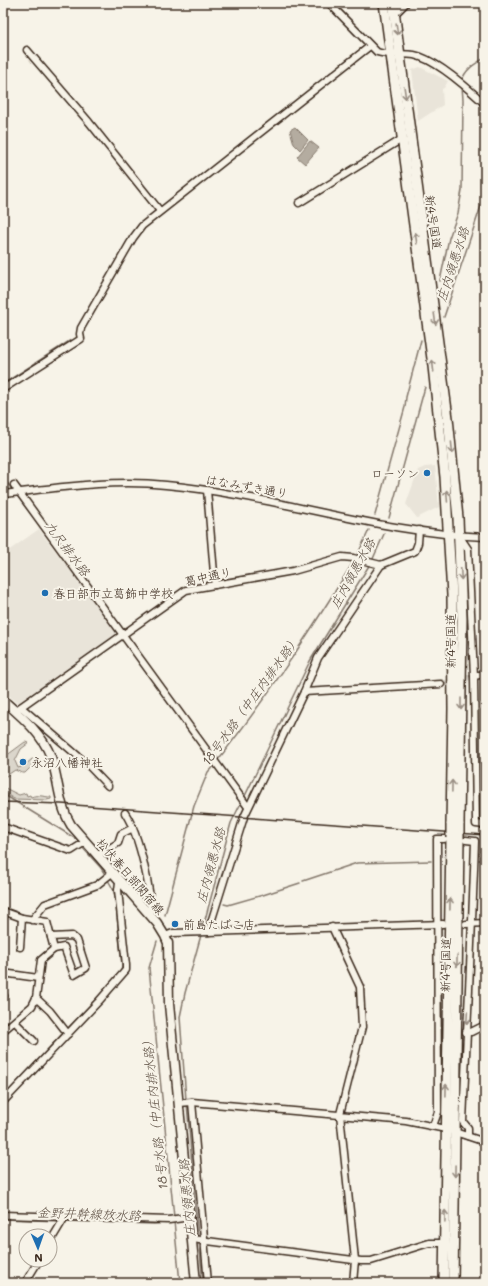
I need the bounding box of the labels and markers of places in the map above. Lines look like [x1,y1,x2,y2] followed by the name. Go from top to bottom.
[371,465,419,481] place label: ローソン
[422,468,432,478] marker: ローソン
[53,585,173,601] place label: 春日部市立葛飾中学校
[40,588,50,598] marker: 春日部市立葛飾中学校
[31,754,103,770] place label: 永沼八幡神社
[18,757,28,767] marker: 永沼八幡神社
[183,916,255,932] place label: 前島たばこ店
[170,919,180,929] marker: 前島たばこ店

